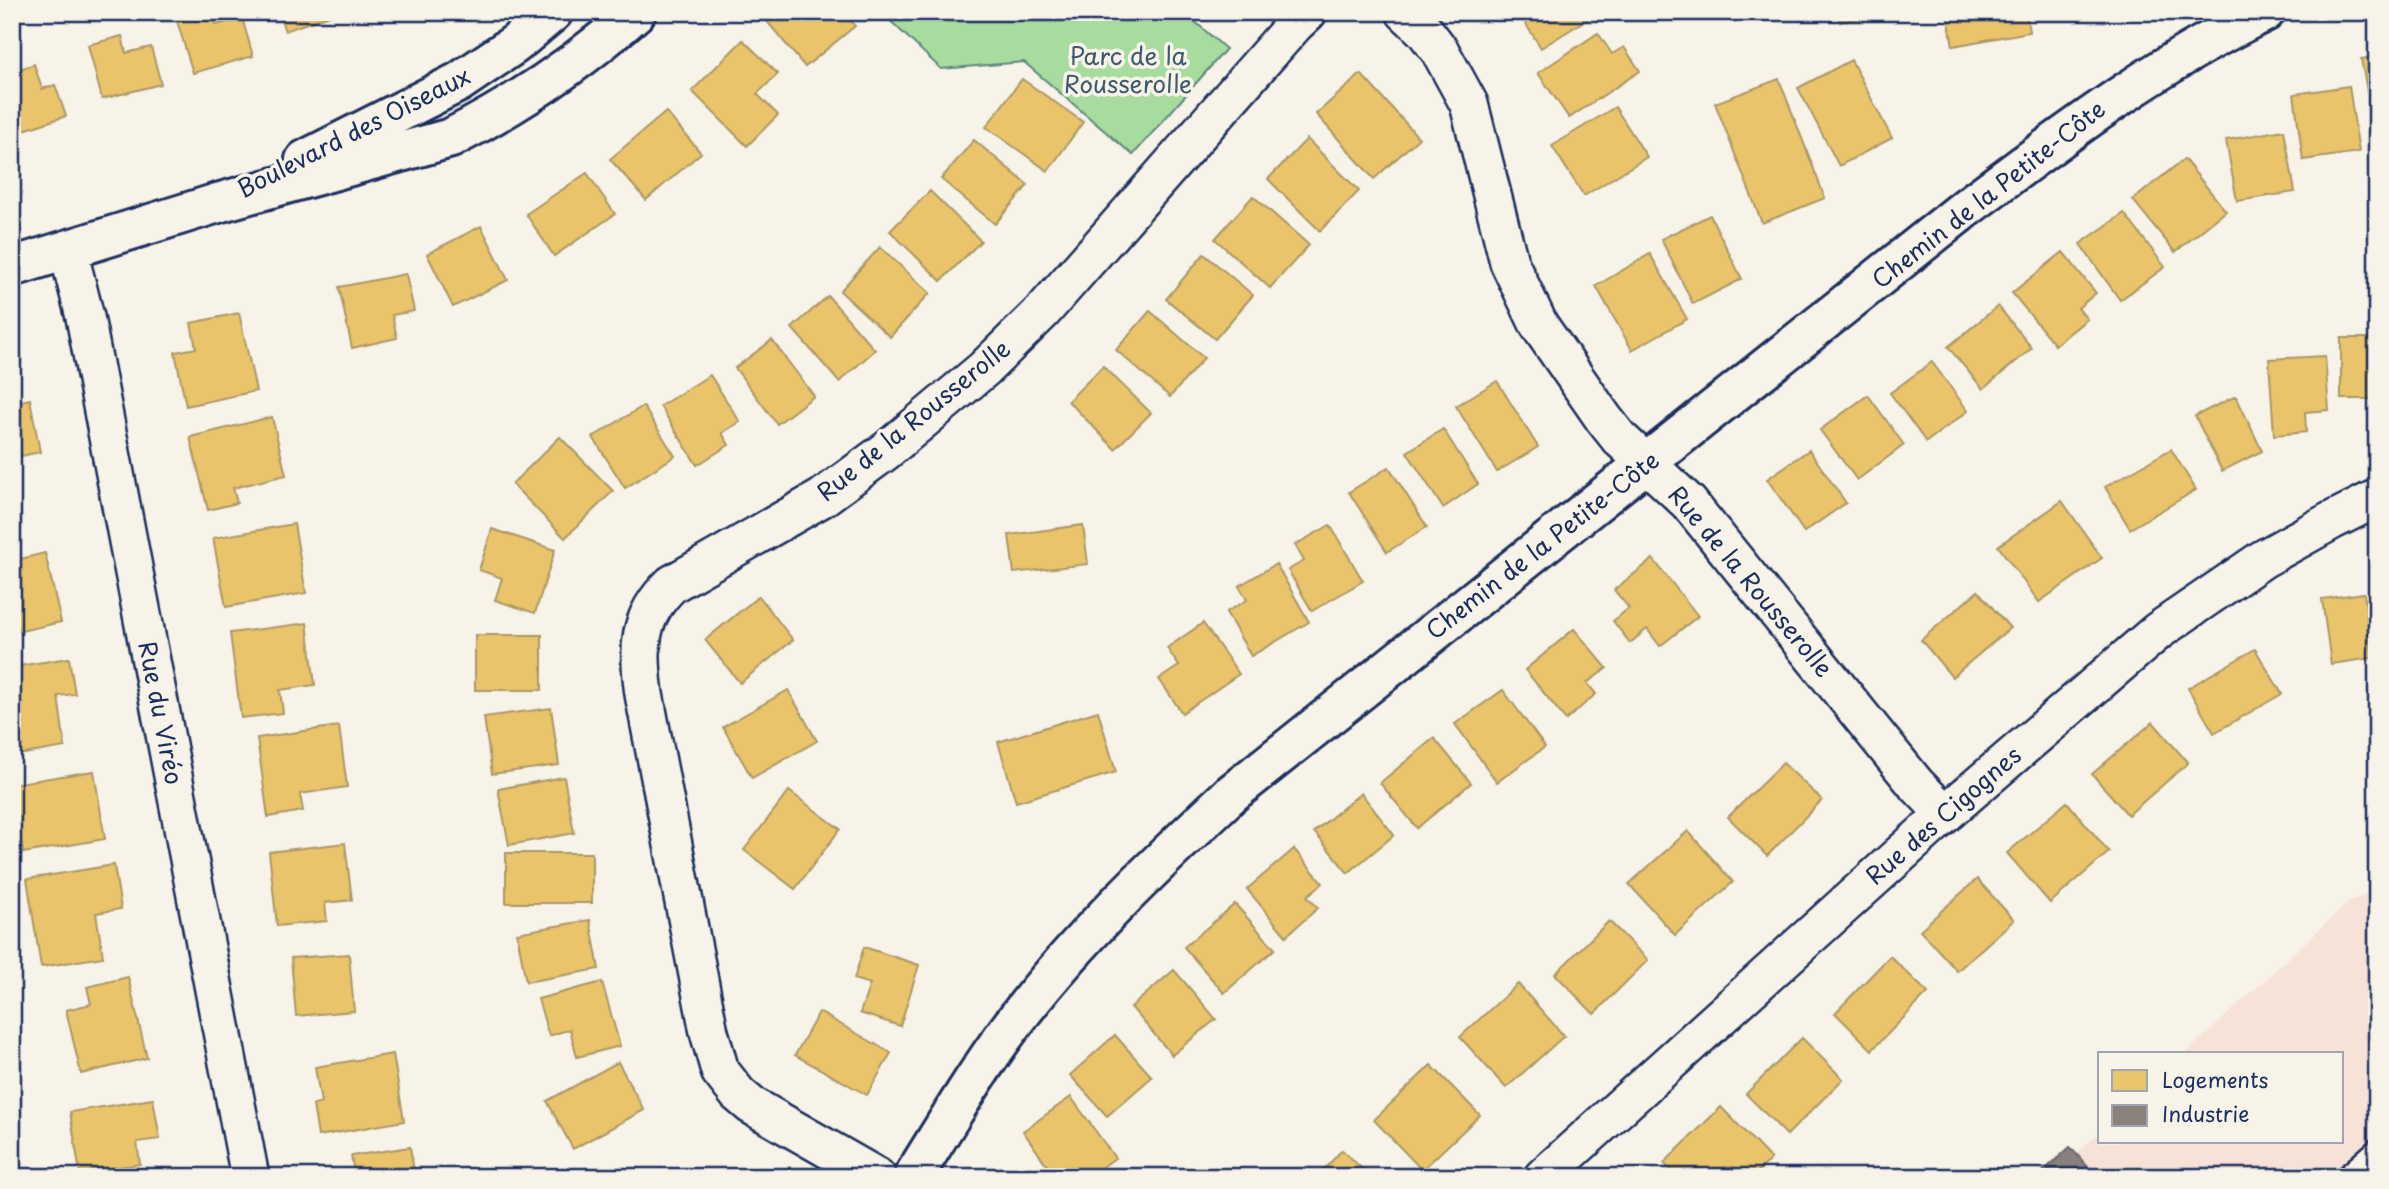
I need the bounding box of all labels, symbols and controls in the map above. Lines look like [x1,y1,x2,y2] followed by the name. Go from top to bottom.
[1064,37,1192,101] park label: Parc de la Rousserolle
[230,57,476,206] street label: Boulevard des Oiseaux
[1863,91,2112,296] street label: Chemin de la Petite-Côte
[808,330,1017,509] street label: Rue de la Rousserolle
[1417,442,1666,647] street label: Chemin de la Petite-Côte
[1661,477,1842,684] street label: Rue de la Rousserolle
[130,638,193,787] street label: Rue du Viréo
[1857,737,2029,892] street label: Rue des Cigognes
[2098,1052,2344,1144] legend
[2162,1063,2269,1095] text: Logements
[2162,1097,2249,1129] text: Industrie

